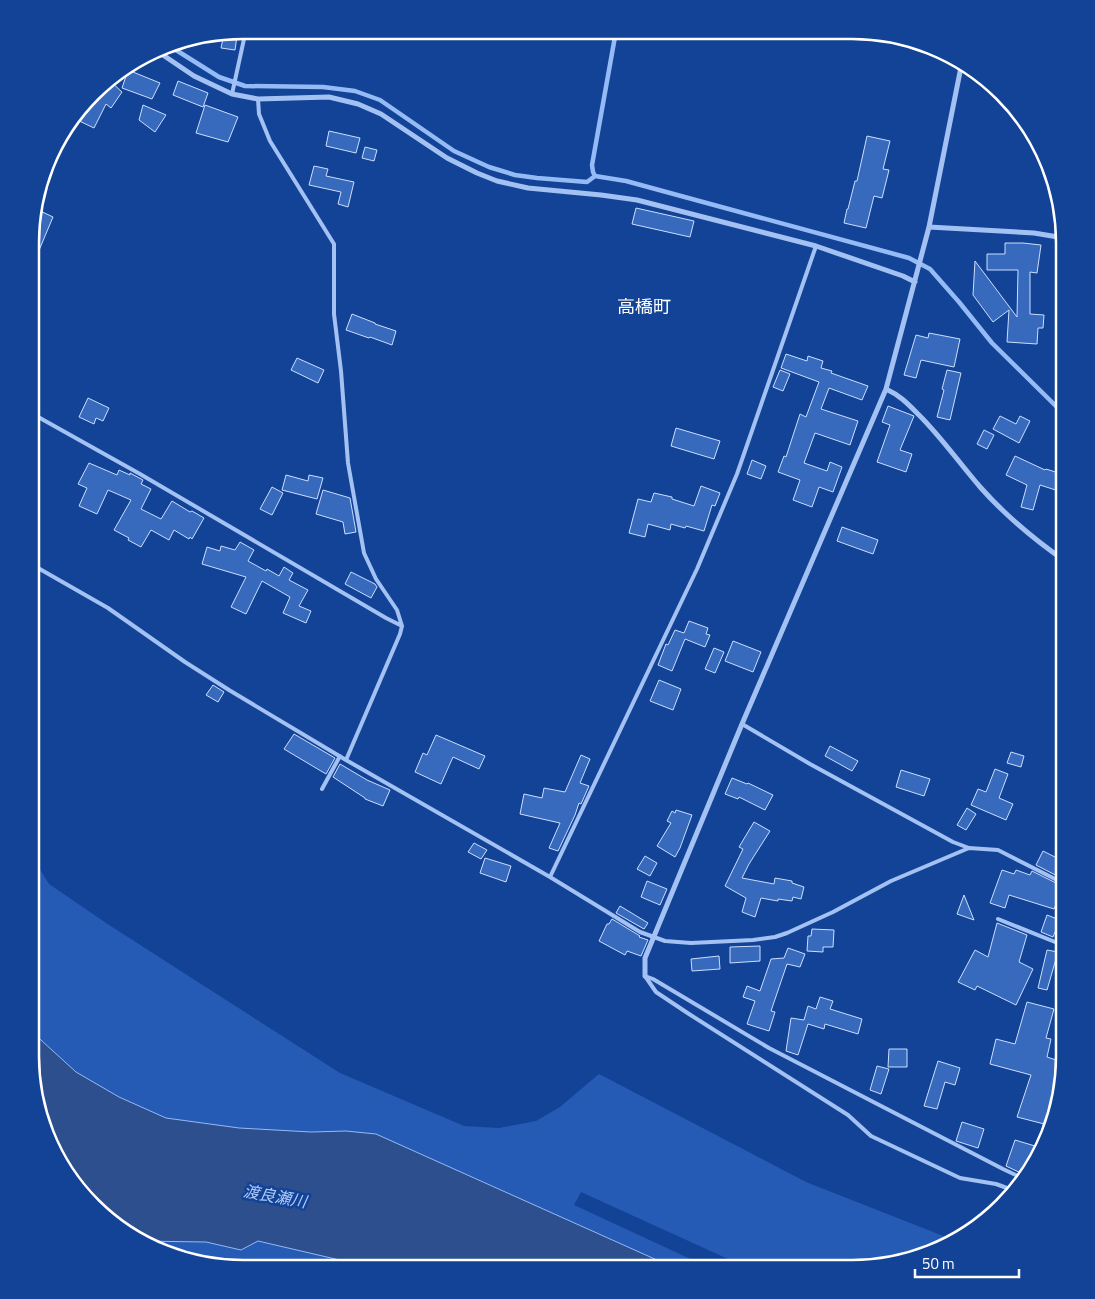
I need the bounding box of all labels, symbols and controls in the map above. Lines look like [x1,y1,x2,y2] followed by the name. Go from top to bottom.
[617,293,671,320] district label: 高橋町
[241,1179,311,1214] water label: 渡良瀬川
[915,1246,1019,1278] scale bar
[922,1252,955,1275] text: 50 m

